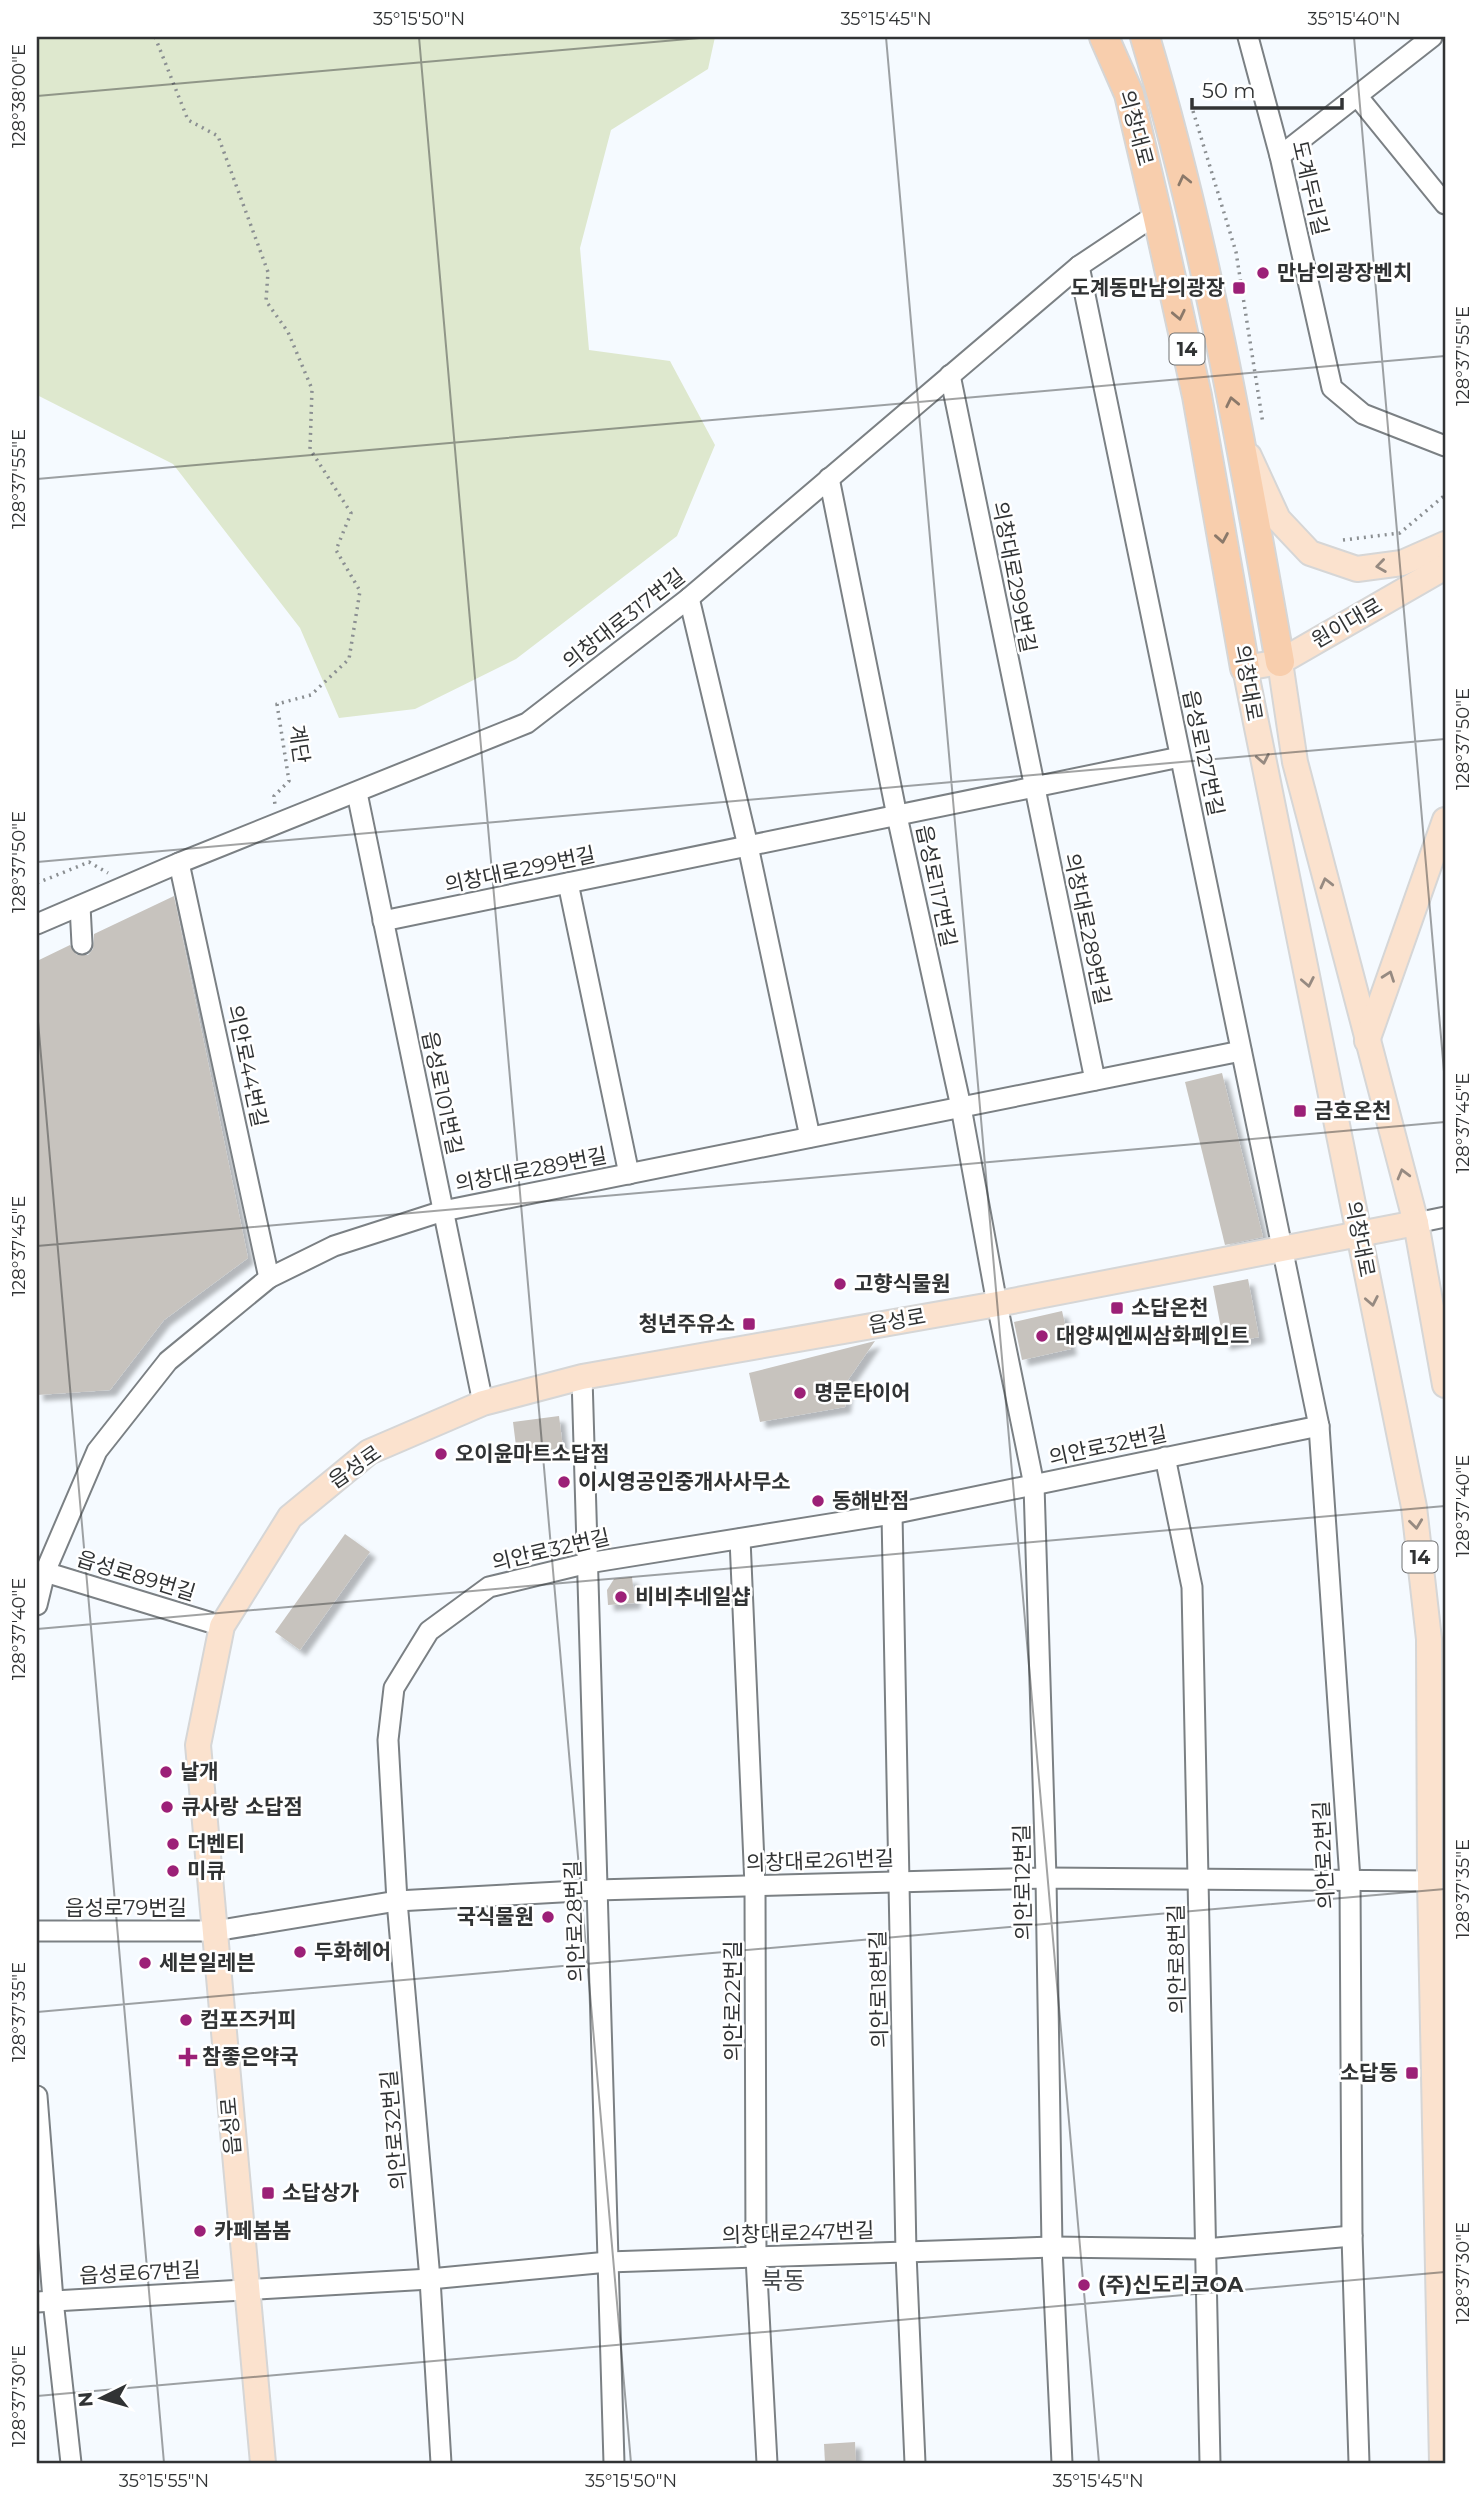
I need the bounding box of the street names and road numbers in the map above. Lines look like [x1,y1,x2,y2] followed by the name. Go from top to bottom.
[1114,87,1159,168] street label: 의창대로
[1287,138,1334,238] street label: 도계두리길
[1170,334,1204,364] road number: 14
[988,499,1041,655] street label: 의창대로299번길
[558,563,690,674] street label: 의창대로317번길
[1307,592,1386,653] street label: 원이대로
[1229,643,1268,723] street label: 의창대로
[1178,687,1229,818] street label: 읍성로127번길
[284,723,315,765] street label: 계단
[911,823,962,949] street label: 읍성로117번길
[442,841,598,898] street label: 의창대로299번길
[1059,851,1116,1007] street label: 의창대로289번길
[222,1002,273,1129] street label: 의안로44번길
[417,1029,468,1157] street label: 읍성로101번길
[453,1143,609,1196] street label: 의창대로289번길
[1341,1199,1380,1279] street label: 의창대로
[866,1303,928,1338] street label: 읍성로
[1046,1421,1169,1470] street label: 의안로32번길
[324,1440,386,1493] street label: 읍성로
[489,1524,612,1575] street label: 의안로32번길
[1402,1541,1438,1572] road number: 14
[74,1546,199,1605] street label: 읍성로89번길
[1308,1800,1339,1910] street label: 의안로2번길
[1009,1824,1036,1940] street label: 의안로12번길
[745,1845,894,1876] street label: 의창대로261번길
[560,1860,589,1982] street label: 의안로28번길
[65,1895,187,1920] street label: 읍성로79번길
[1163,1904,1190,2014] street label: 의안로8번길
[865,1930,892,2048] street label: 의안로18번길
[720,1941,745,2061] street label: 의안로22번길
[376,2069,411,2191] street label: 의안로32번길
[216,2096,245,2156] street label: 읍성로
[721,2217,875,2248] street label: 의창대로247번길
[79,2257,201,2288] street label: 읍성로67번길

